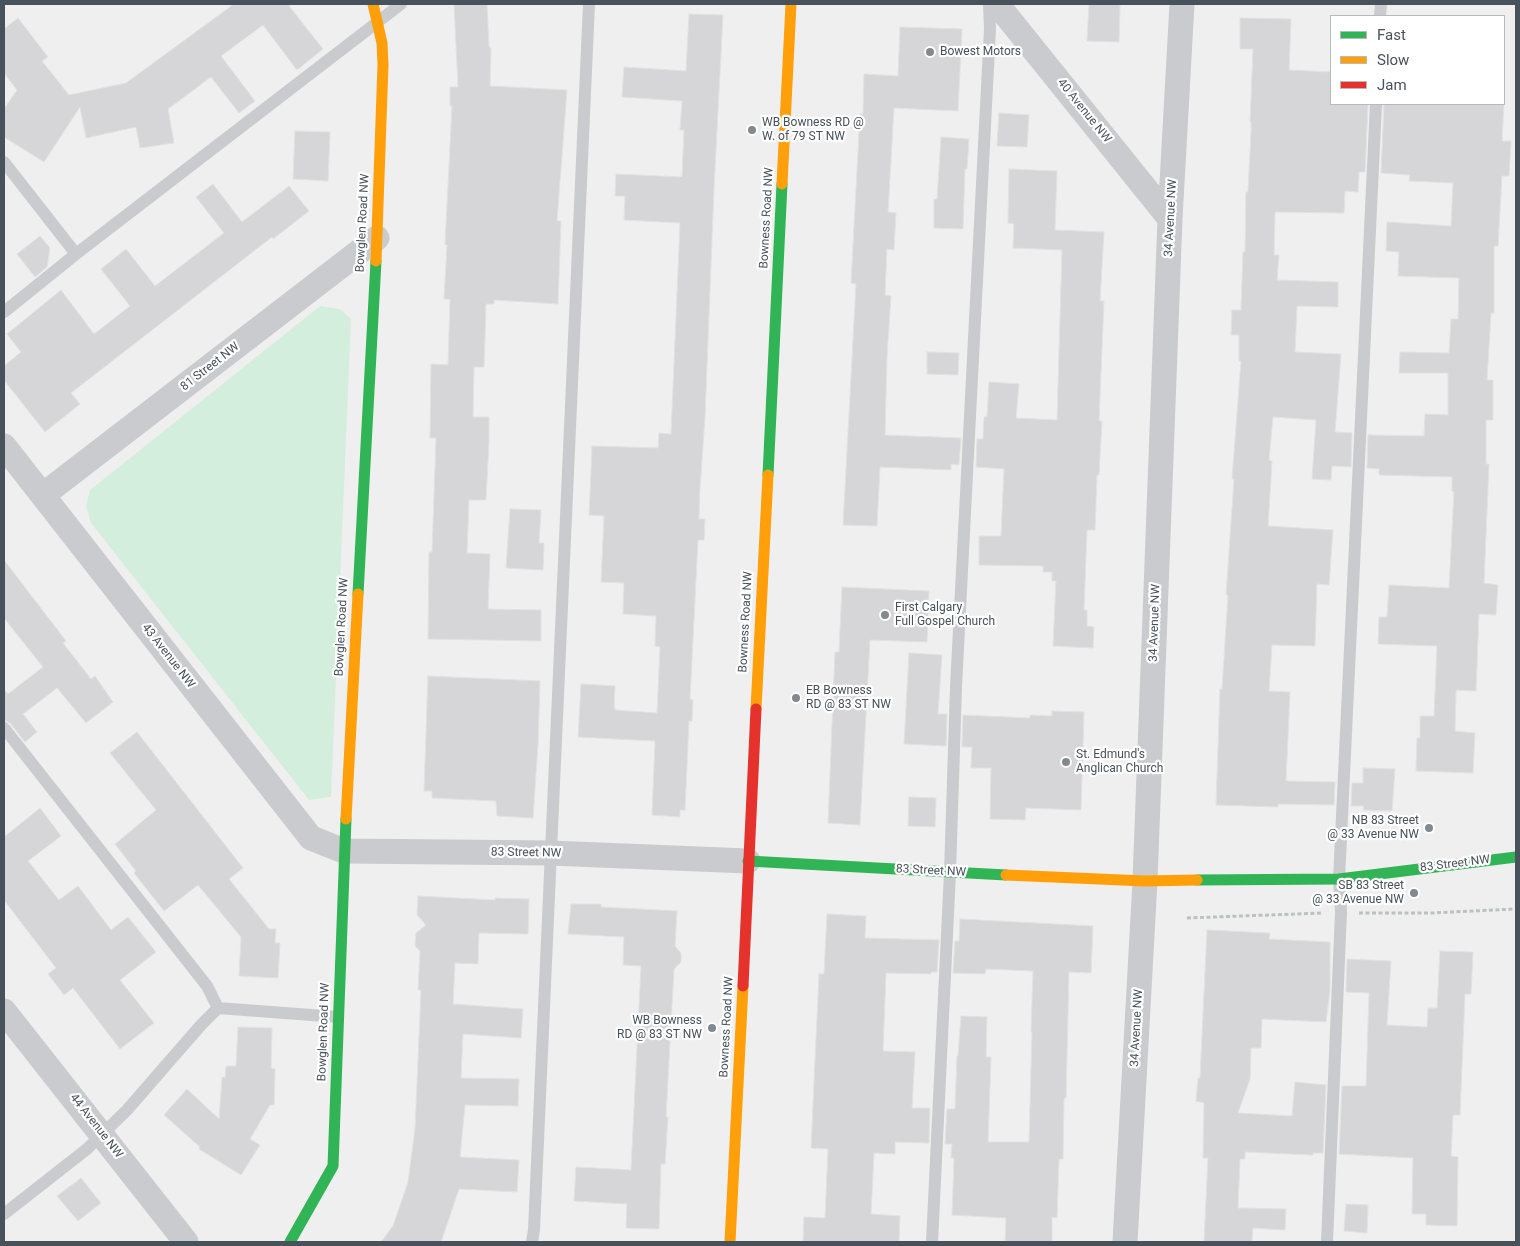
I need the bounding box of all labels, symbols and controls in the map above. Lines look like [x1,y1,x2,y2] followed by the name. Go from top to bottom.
[1330,15,1505,105] legend
[1377,26,1406,44] text: Fast
[940,45,1021,59] place label: Bowest Motors
[924,46,936,58] marker: Bowest Motors
[1377,51,1409,69] text: Slow
[1054,76,1114,146] street label: 40 Avenue NW
[1377,76,1407,94] text: Jam
[762,116,864,144] place label: WB Bowness RD @ W. of 79 ST NW
[746,124,758,136] marker: WB Bowness RD @ W. of 79 ST NW
[757,167,777,269] street label: Bowness Road NW
[353,173,373,273] street label: Bowglen Road NW
[1162,179,1180,257] street label: 34 Avenue NW
[178,340,242,394] street label: 81 Street NW
[736,571,756,673] street label: Bowness Road NW
[332,577,352,677] street label: Bowglen Road NW
[1146,584,1164,662] street label: 34 Avenue NW
[895,601,995,629] place label: First Calgary Full Gospel Church
[879,609,891,621] marker: First Calgary Full Gospel Church
[138,621,198,691] street label: 43 Avenue NW
[806,684,891,712] place label: EB Bowness RD @ 83 ST NW
[790,692,802,704] marker: EB Bowness RD @ 83 ST NW
[1076,748,1163,776] place label: St. Edmund's Anglican Church
[1060,756,1072,768] marker: St. Edmund's Anglican Church
[1327,814,1419,842] place label: NB 83 Street @ 33 Avenue NW
[1423,822,1435,834] marker: NB 83 Street @ 33 Avenue NW
[491,845,561,861] street label: 83 Street NW
[1419,853,1491,875] street label: 83 Street NW
[896,862,966,880] street label: 83 Street NW
[1312,879,1404,907] place label: SB 83 Street @ 33 Avenue NW
[1408,887,1420,899] marker: SB 83 Street @ 33 Avenue NW
[717,976,737,1078] street label: Bowness Road NW
[315,982,333,1082] street label: Bowglen Road NW
[1128,989,1146,1067] street label: 34 Avenue NW
[617,1014,702,1042] place label: WB Bowness RD @ 83 ST NW
[706,1022,718,1034] marker: WB Bowness RD @ 83 ST NW
[66,1091,126,1161] street label: 44 Avenue NW

